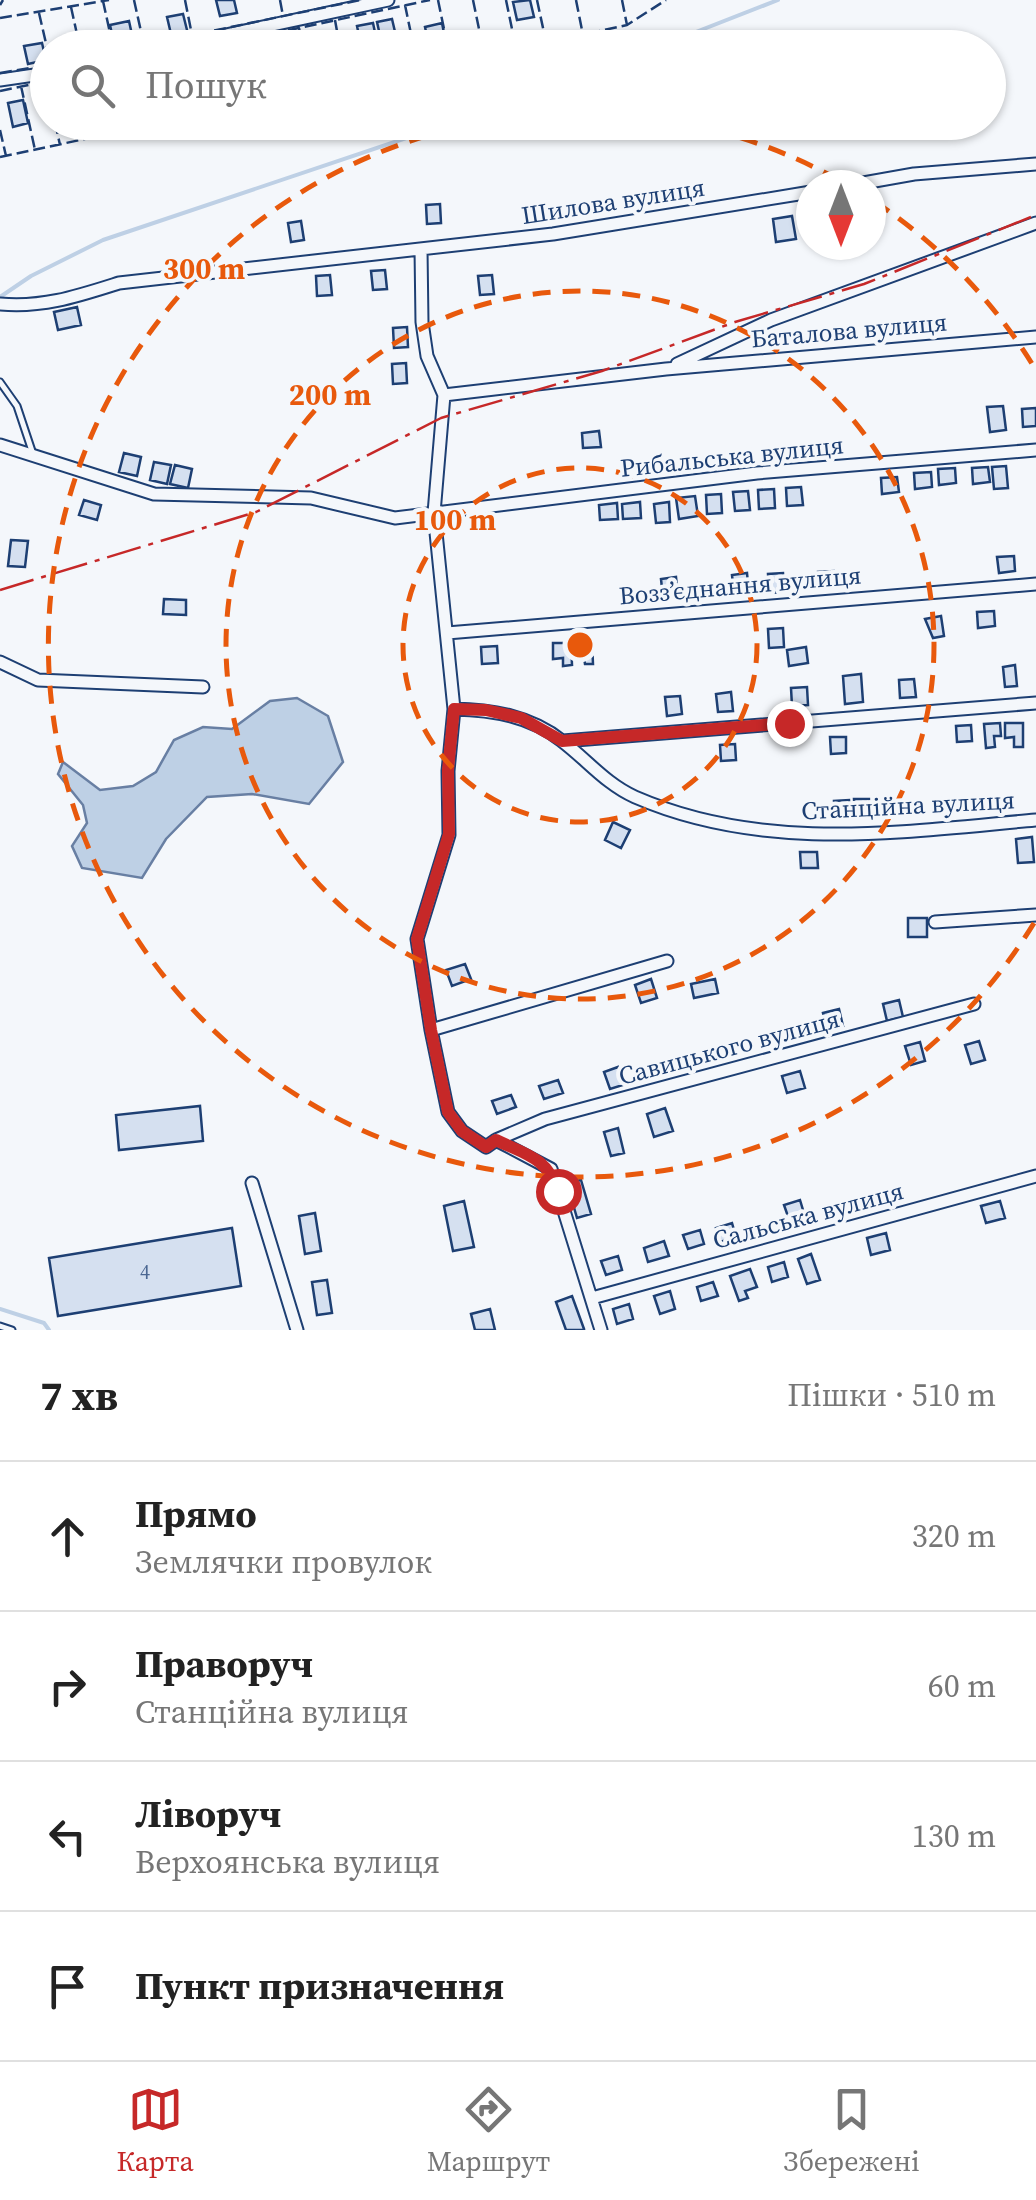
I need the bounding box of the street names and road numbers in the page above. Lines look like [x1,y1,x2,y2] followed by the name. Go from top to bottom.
[519,170,707,232] street label: Шилова вулиця
[749,304,949,356] street label: Баталова вулиця
[619,427,845,485] street label: Рибальська вулиця
[617,557,863,613] street label: Возз’єднання вулиця
[800,782,1016,828] street label: Станційна вулиця
[615,1001,843,1093] street label: Савицького вулиця
[709,1173,907,1257] street label: Сальська вулиця

